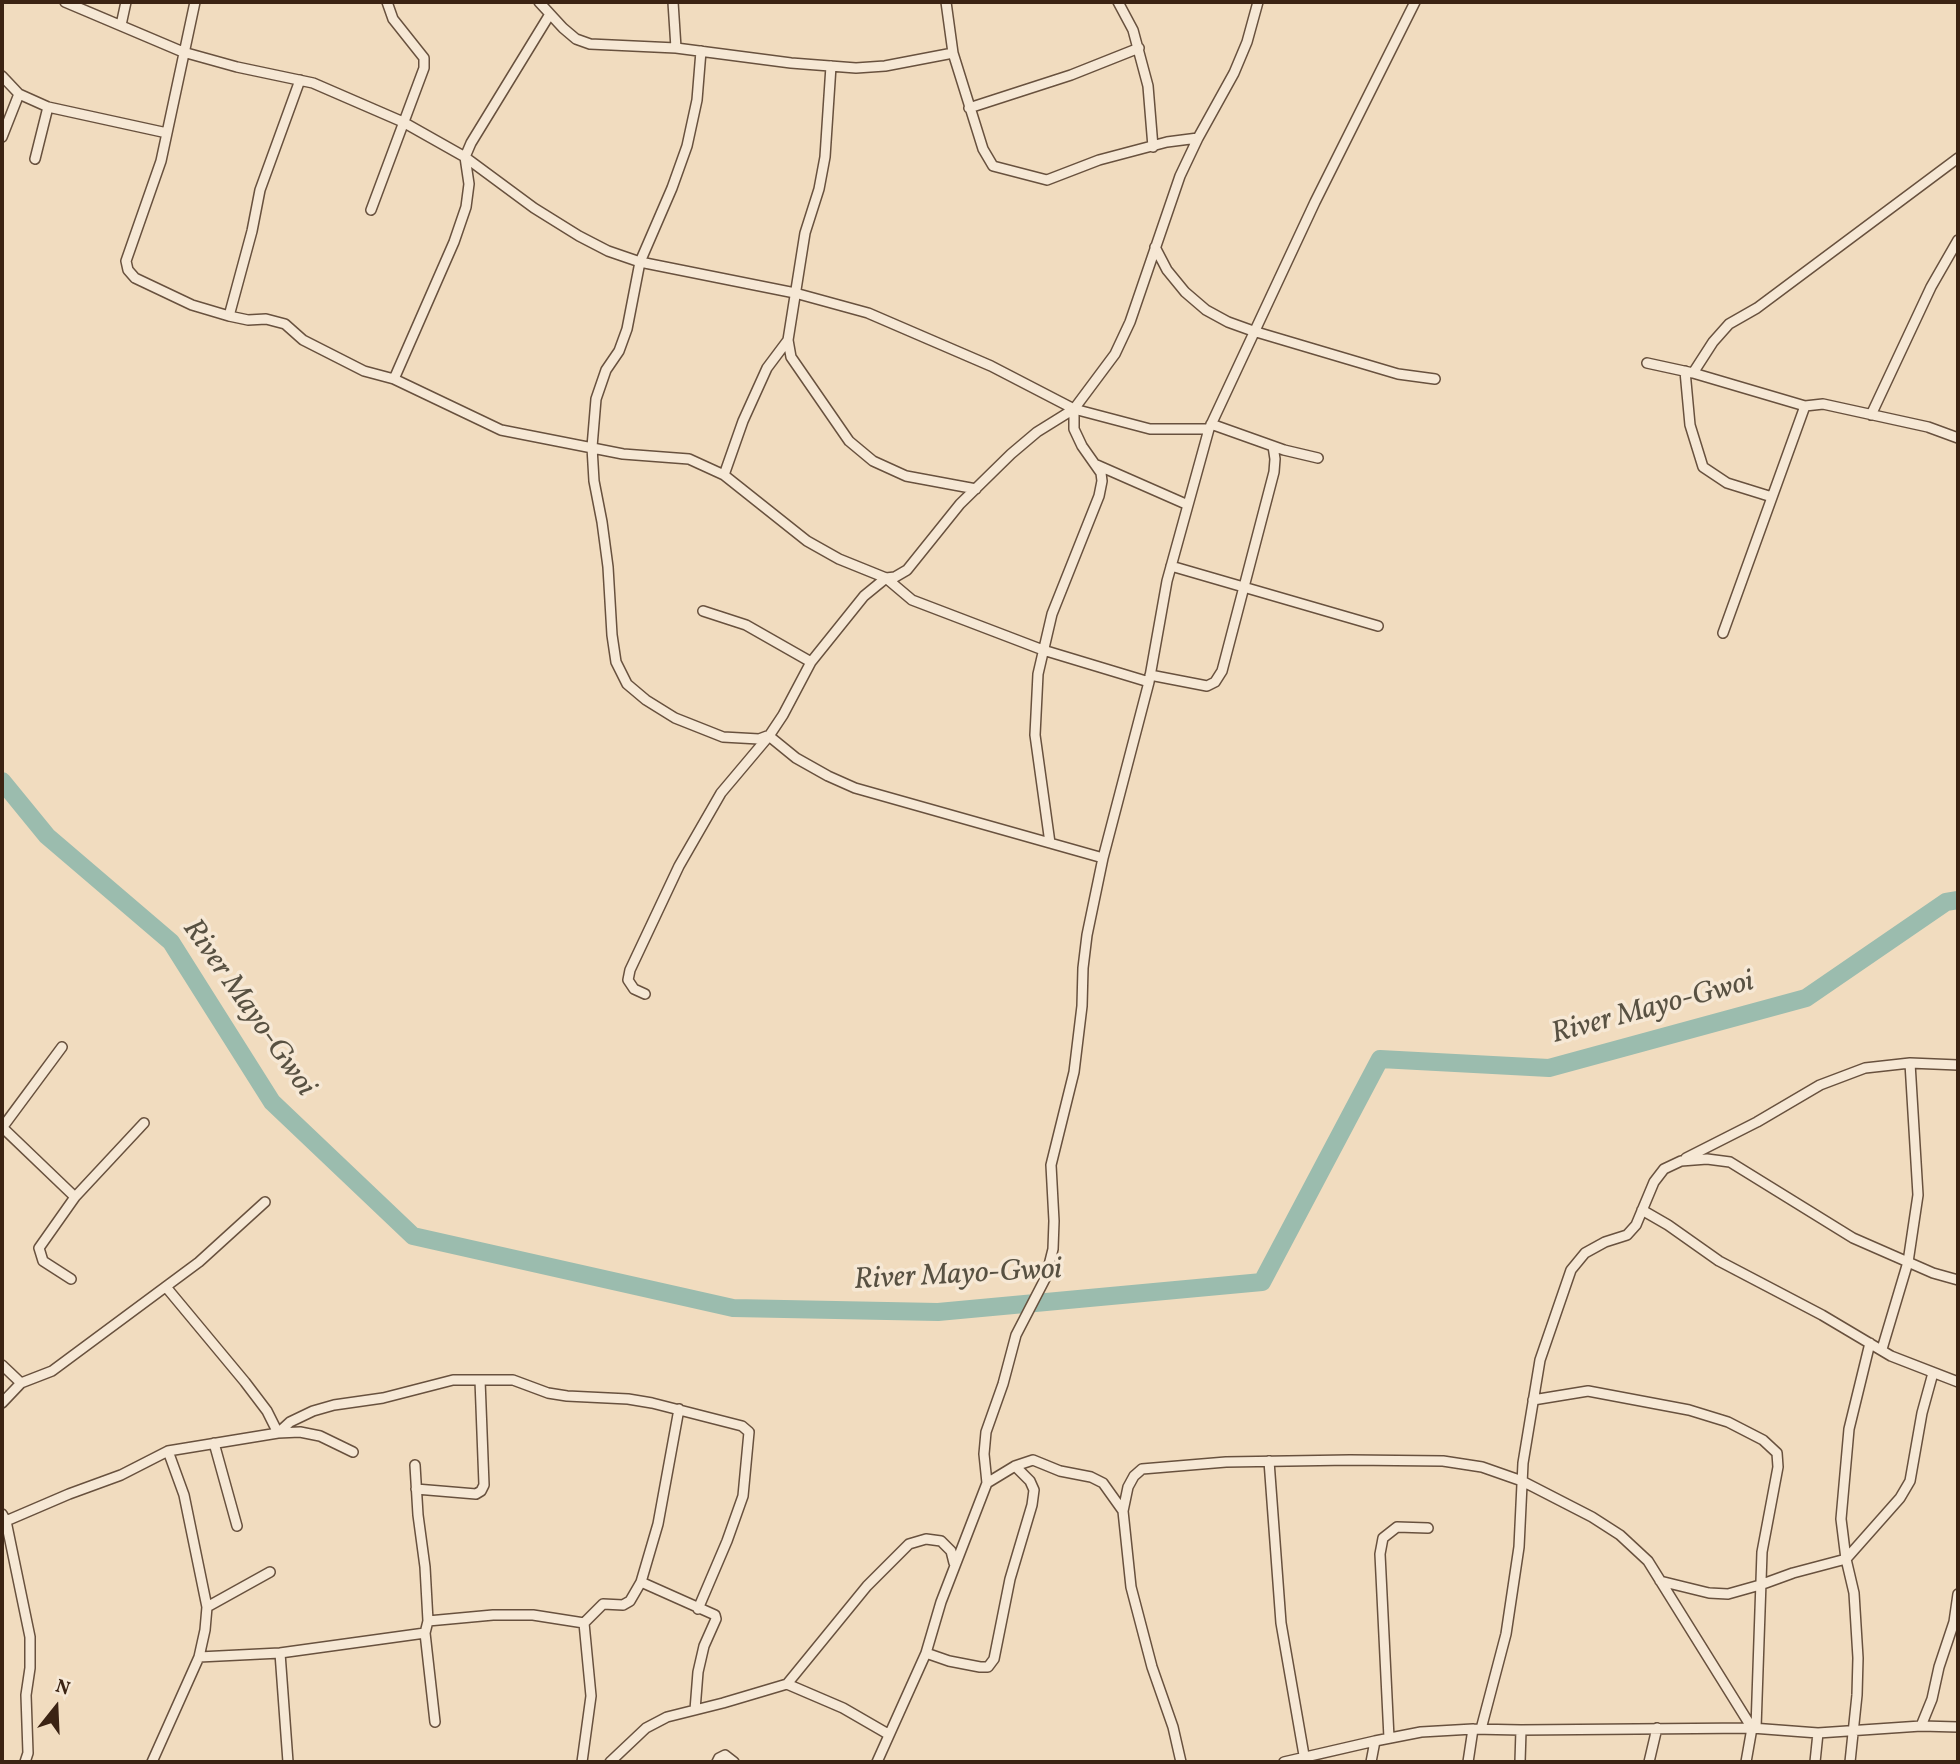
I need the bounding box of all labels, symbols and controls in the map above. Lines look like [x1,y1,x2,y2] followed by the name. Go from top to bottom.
[173,913,321,1105] water label: River Mayo-Gwoi
[1548,966,1758,1054] water label: River Mayo-Gwoi
[853,1254,1063,1300] water label: River Mayo-Gwoi
[21,1673,91,1743] north arrow
[52,1674,73,1703] text: N

